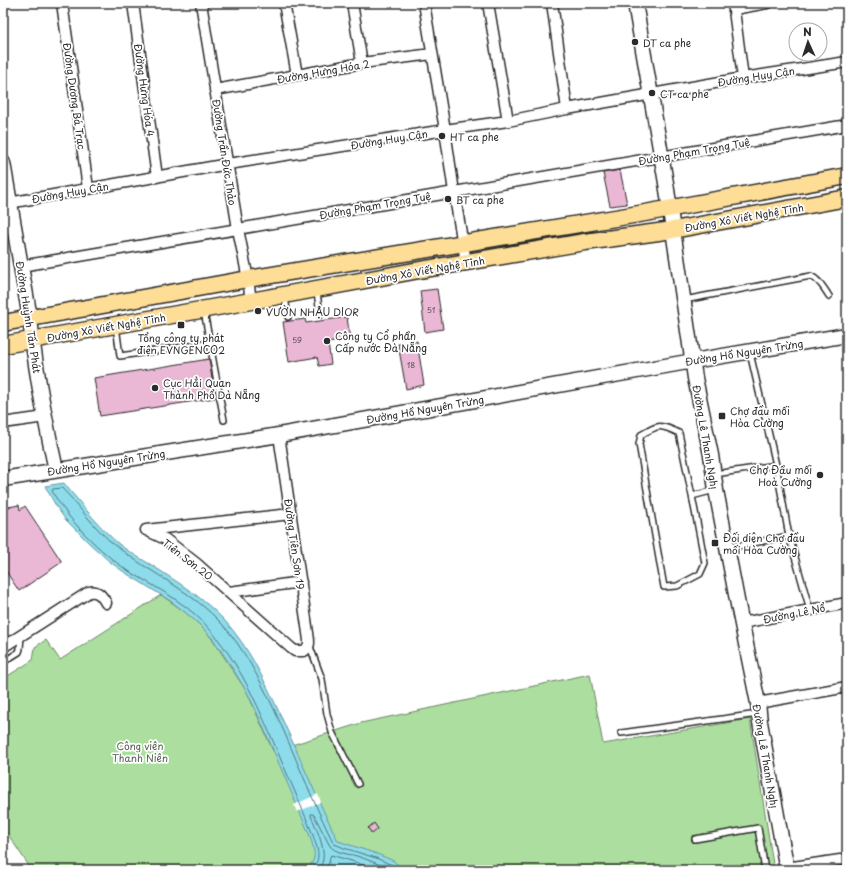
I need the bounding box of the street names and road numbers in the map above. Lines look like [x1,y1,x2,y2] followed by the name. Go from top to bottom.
[60,42,90,150] street label: Đường Dương Bá Trạc
[131,43,159,138] street label: Đường Hưng Hóa 4
[276,55,371,87] street label: Đường Hưng Hóa 2
[716,63,796,90] street label: Đường Huy Cận
[209,98,241,207] street label: Đường Trần Đức Thảo
[349,126,429,153] street label: Đường Huy Cận
[637,134,751,168] street label: Đường Phạm Trọng Tuệ
[30,178,110,207] street label: Đường Huy Cận
[318,188,432,222] street label: Đường Phạm Trọng Tuệ
[683,199,805,235] street label: Đường Xô Viết Nghệ Tĩnh
[364,252,486,288] street label: Đường Xô Viết Nghệ Tĩnh
[12,260,45,374] street label: Đường Huỳnh Tấn Phát
[45,309,167,345] street label: Đường Xô Viết Nghệ Tĩnh
[684,335,804,369] street label: Đường Hồ Nguyên Trừng
[689,384,723,490] street label: Đường Lê Thanh Nghị
[365,391,485,427] street label: Đường Hồ Nguyên Trừng
[46,445,166,479] street label: Đường Hồ Nguyên Trừng
[281,498,309,590] street label: Đường Tiên Sơn 19
[160,535,216,583] street label: Tiên Sơn 20
[762,600,827,626] street label: Đường Lê Nổ
[749,703,783,809] street label: Đường Lê Thanh Nghị

